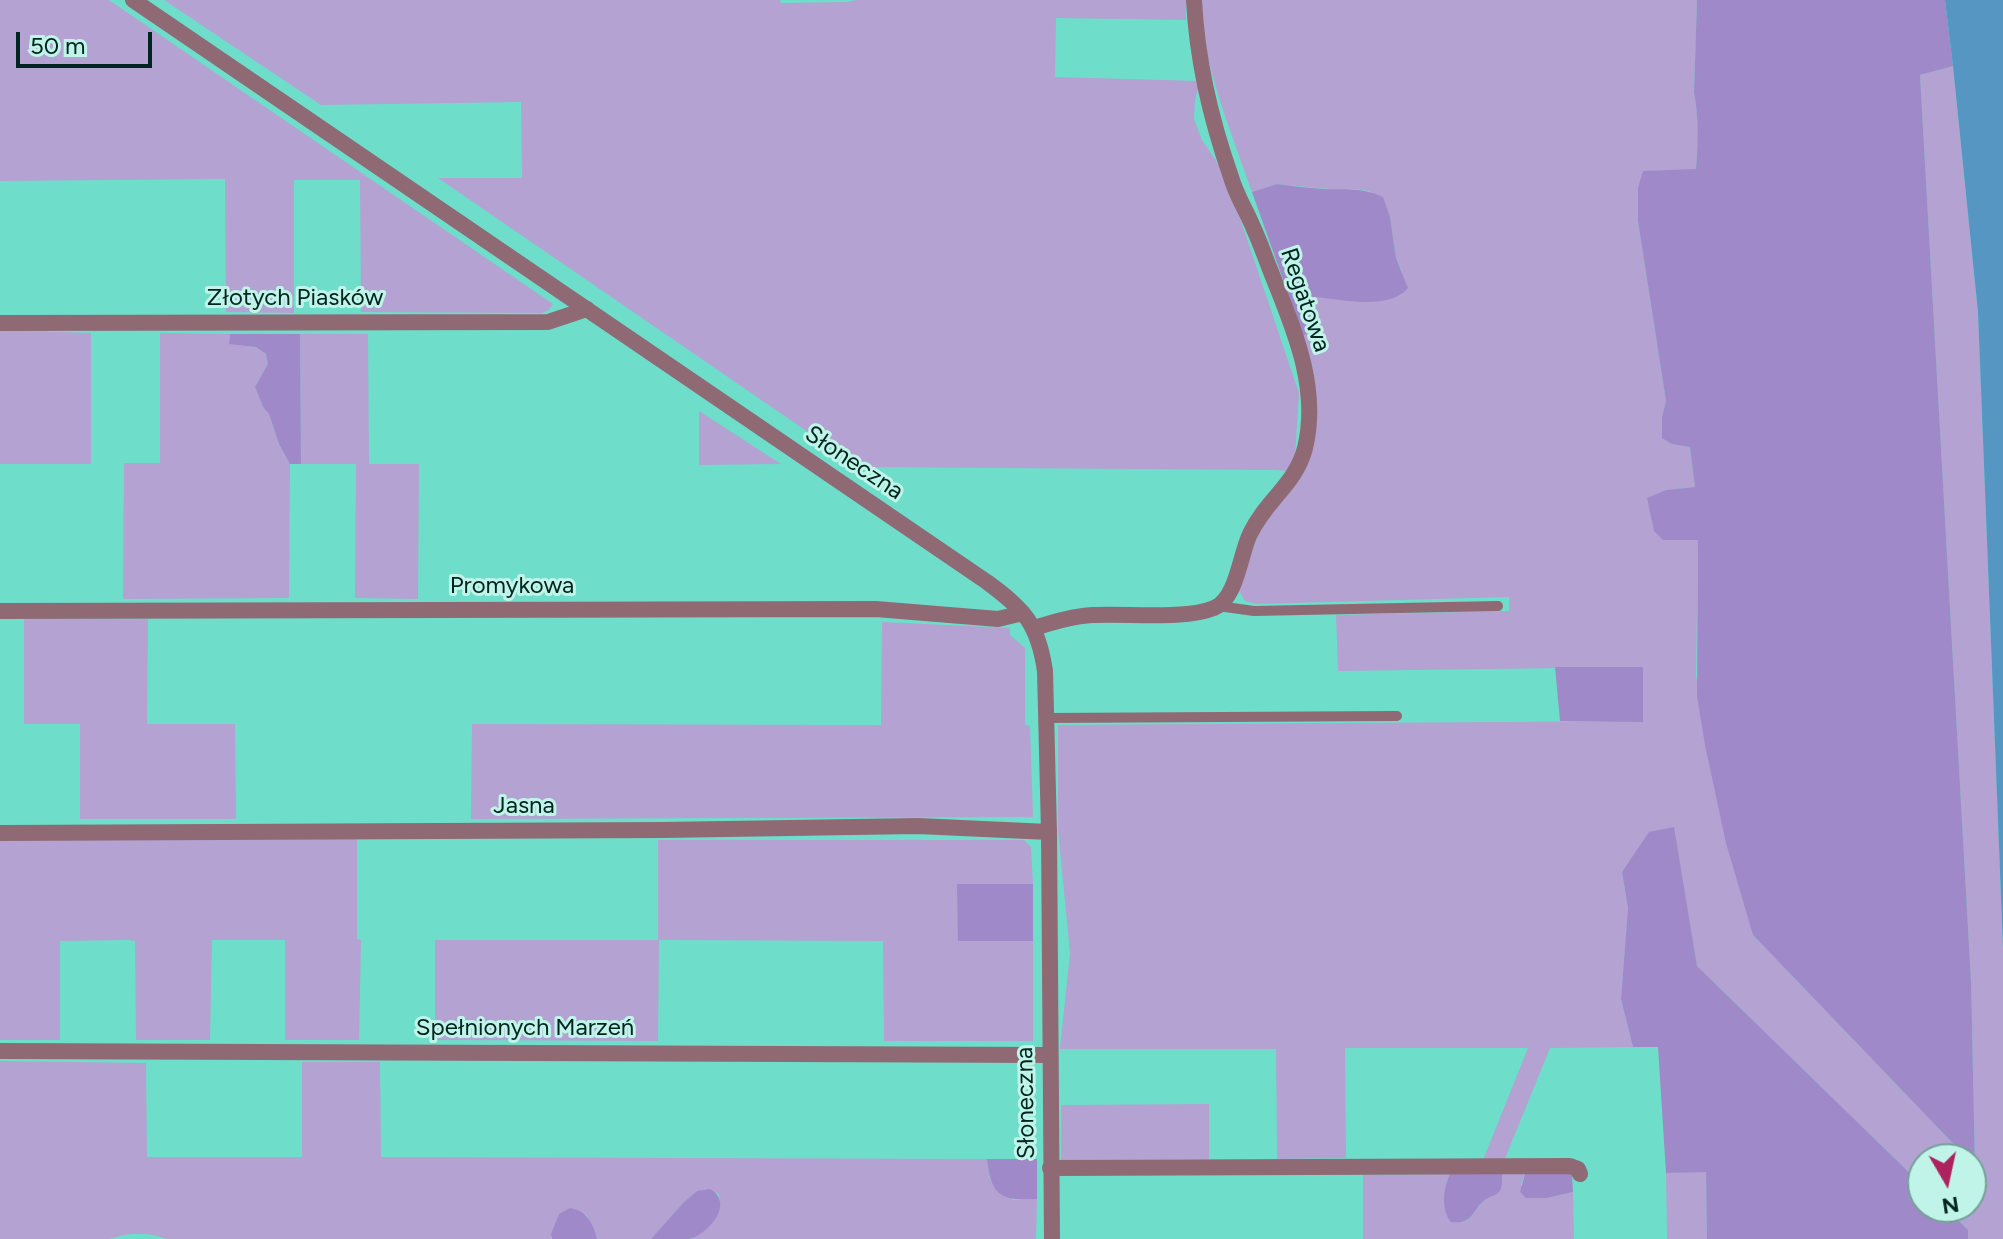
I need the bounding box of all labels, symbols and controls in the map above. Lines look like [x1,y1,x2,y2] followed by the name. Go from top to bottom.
[20,16,156,66] scale bar
[30,31,86,60] text: 50 m
[1274,244,1336,356] street label: Regatowa
[207,284,383,312] street label: Złotych Piasków
[799,420,909,506] street label: Słoneczna
[450,572,574,600] street label: Promykowa
[493,792,555,820] street label: Jasna
[416,1014,634,1042] street label: Spełnionych Marzeń
[1011,1047,1041,1159] street label: Słoneczna
[1907,1143,1987,1223] north arrow
[1940,1191,1961,1220] text: N

